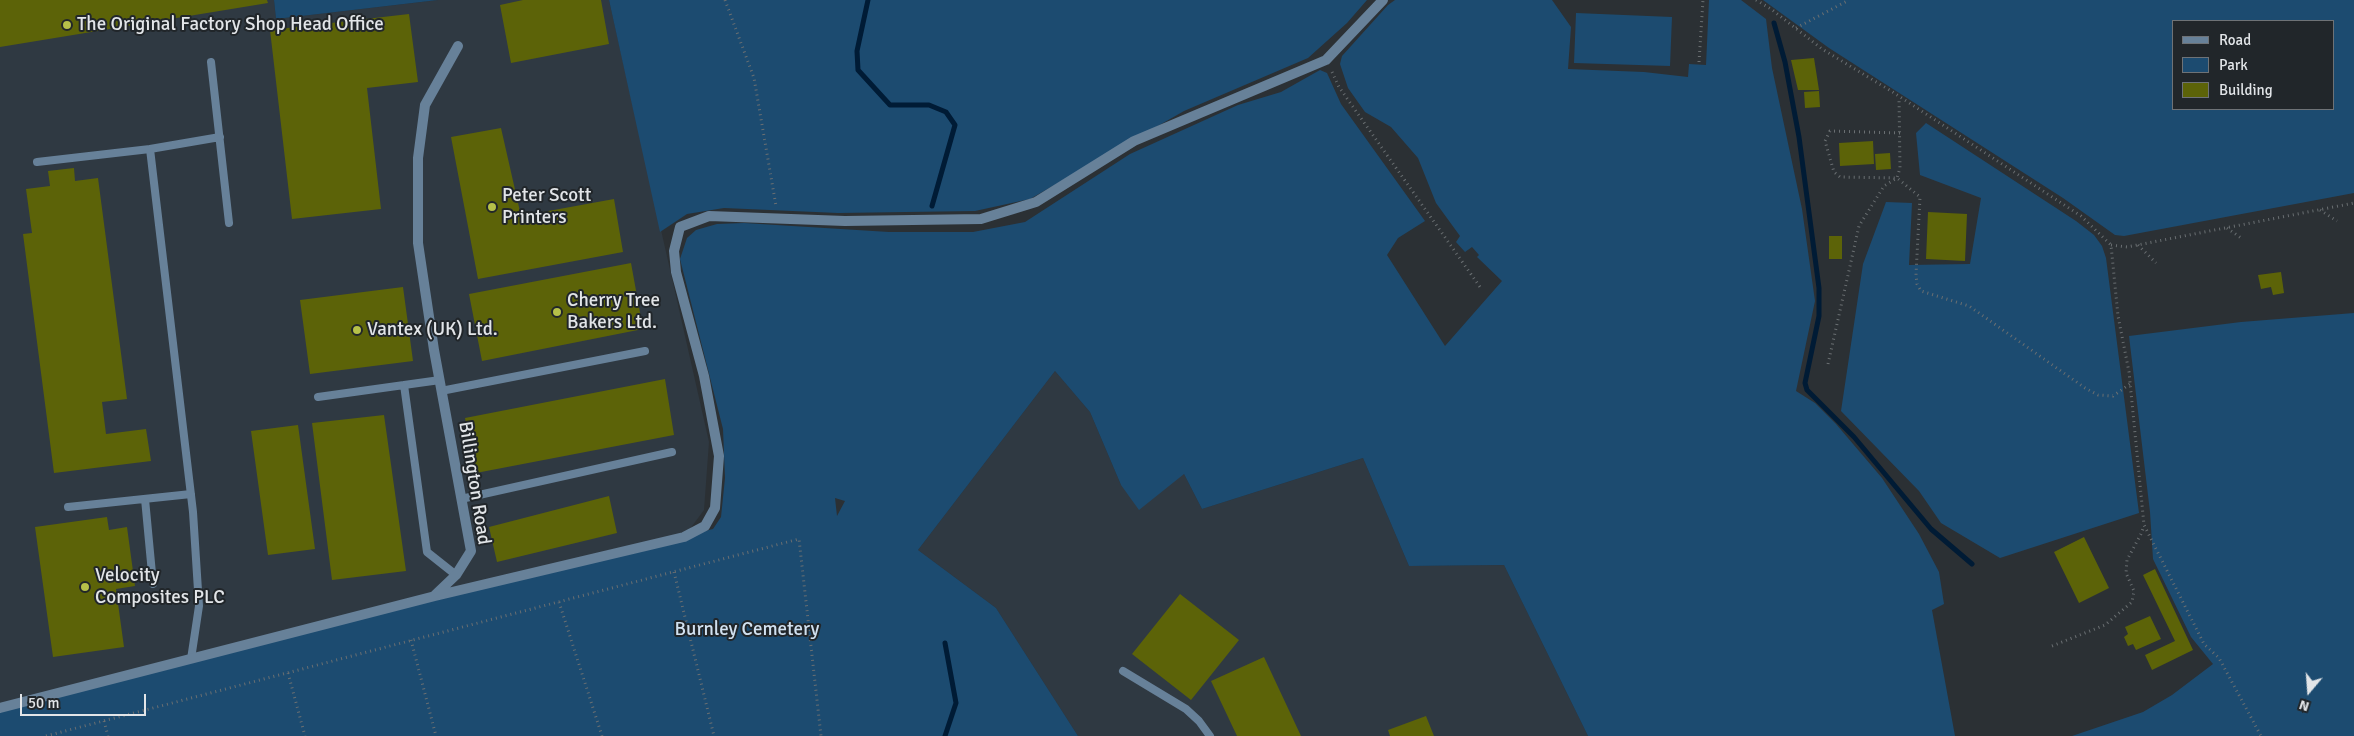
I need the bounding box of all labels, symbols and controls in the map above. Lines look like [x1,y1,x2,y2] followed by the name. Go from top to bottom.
[77,14,384,36] place label: The Original Factory Shop Head Office
[61,19,73,31] marker: The Original Factory Shop Head Office
[2172,20,2334,110] legend
[2219,31,2251,49] text: Road
[2219,56,2248,74] text: Park
[2219,81,2273,99] text: Building
[502,185,591,229] place label: Peter Scott Printers
[486,201,498,213] marker: Peter Scott Printers
[567,290,660,334] place label: Cherry Tree Bakers Ltd.
[551,306,563,318] marker: Cherry Tree Bakers Ltd.
[367,319,498,341] place label: Vantex (UK) Ltd.
[351,324,363,336] marker: Vantex (UK) Ltd.
[453,420,495,546] street label: Billington Road
[95,565,225,609] place label: Velocity Composites PLC
[79,581,91,593] marker: Velocity Composites PLC
[675,619,819,641] park label: Burnley Cemetery
[2284,666,2334,716] north arrow
[22,684,149,716] scale bar
[28,694,59,712] text: 50 m
[2297,696,2311,715] text: N

